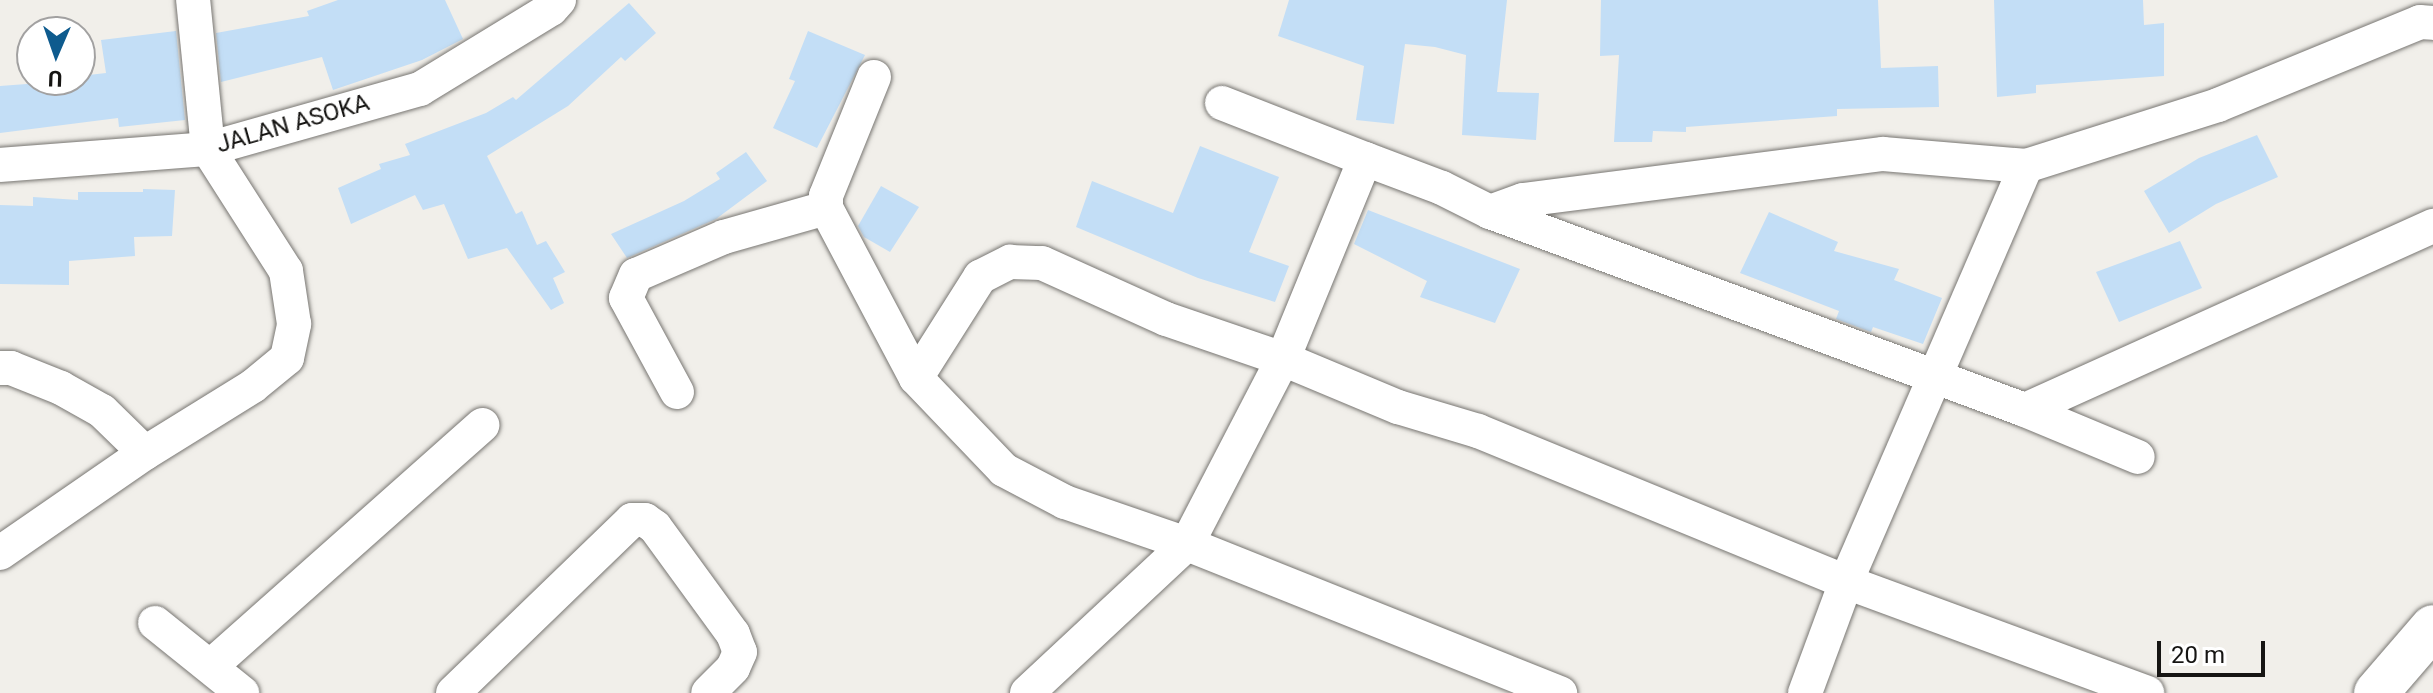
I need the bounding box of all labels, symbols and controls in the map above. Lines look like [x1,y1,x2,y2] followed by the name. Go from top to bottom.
[16,16,96,96] north arrow
[48,66,63,91] text: U
[213,88,373,160] street label: JALAN ASOKA
[2161,625,2269,675] scale bar
[2171,641,2225,669] text: 20 m

